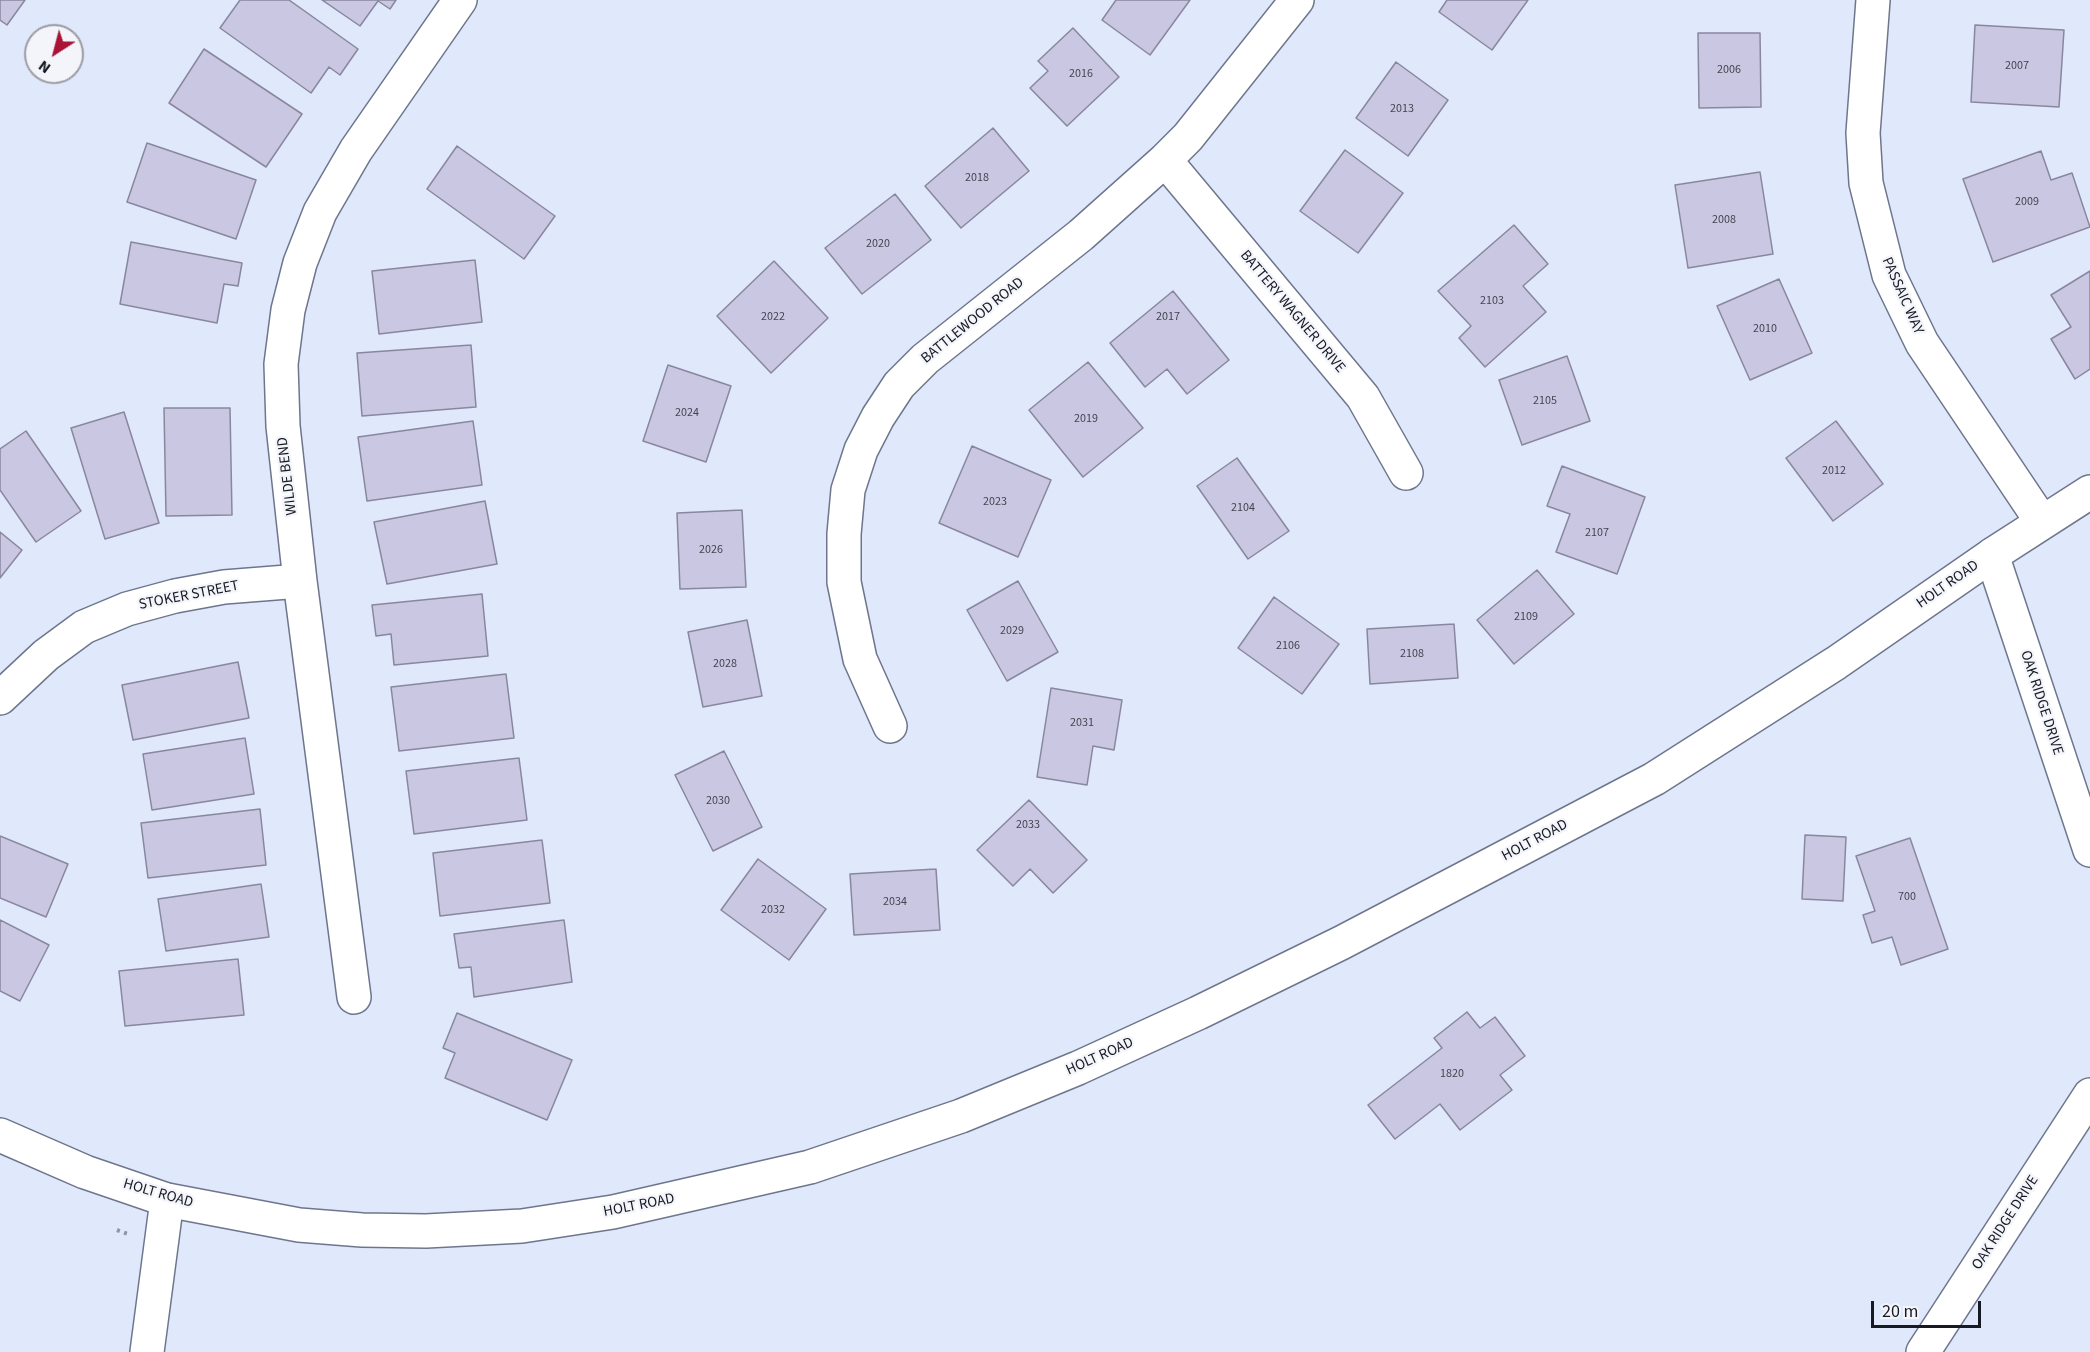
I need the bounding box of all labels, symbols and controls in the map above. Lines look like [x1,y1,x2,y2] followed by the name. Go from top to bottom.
[24,24,84,84] north arrow
[34,55,55,79] text: N
[2005,59,2029,73] house number: 2007
[1717,63,1741,77] house number: 2006
[1069,67,1093,81] house number: 2016
[1390,102,1414,116] house number: 2013
[965,171,989,185] house number: 2018
[2015,195,2039,209] house number: 2009
[1712,213,1736,227] house number: 2008
[866,237,890,251] house number: 2020
[1236,247,1348,377] street label: BATTERY WAGNER DRIVE
[1877,255,1927,337] street label: PASSAIC WAY
[918,274,1028,368] street label: BATTLEWOOD ROAD
[1480,294,1504,308] house number: 2103
[761,310,785,324] house number: 2022
[1156,310,1180,324] house number: 2017
[1753,322,1777,336] house number: 2010
[1533,394,1557,408] house number: 2105
[675,406,699,420] house number: 2024
[1074,412,1098,426] house number: 2019
[274,436,302,516] street label: WILDE BEND
[1822,464,1846,478] house number: 2012
[983,495,1007,509] house number: 2023
[1231,501,1255,515] house number: 2104
[1585,526,1609,540] house number: 2107
[699,543,723,557] house number: 2026
[1913,557,1983,613] street label: HOLT ROAD
[137,577,241,615] street label: STOKER STREET
[1514,610,1538,624] house number: 2109
[1000,624,1024,638] house number: 2029
[1276,639,1300,653] house number: 2106
[1400,647,1424,661] house number: 2108
[2016,648,2066,758] street label: OAK RIDGE DRIVE
[713,657,737,671] house number: 2028
[1070,716,1094,730] house number: 2031
[706,794,730,808] house number: 2030
[1499,816,1571,866] street label: HOLT ROAD
[1016,818,1040,832] house number: 2033
[1898,890,1916,904] house number: 700
[883,895,907,909] house number: 2034
[761,903,785,917] house number: 2032
[1063,1034,1137,1080] street label: HOLT ROAD
[1440,1067,1464,1081] house number: 1820
[1969,1172,2043,1274] street label: OAK RIDGE DRIVE
[121,1175,195,1213] street label: HOLT ROAD
[602,1190,676,1222] street label: HOLT ROAD
[1874,1289,1984,1327] scale bar
[1882,1299,1918,1324] text: 20 m

